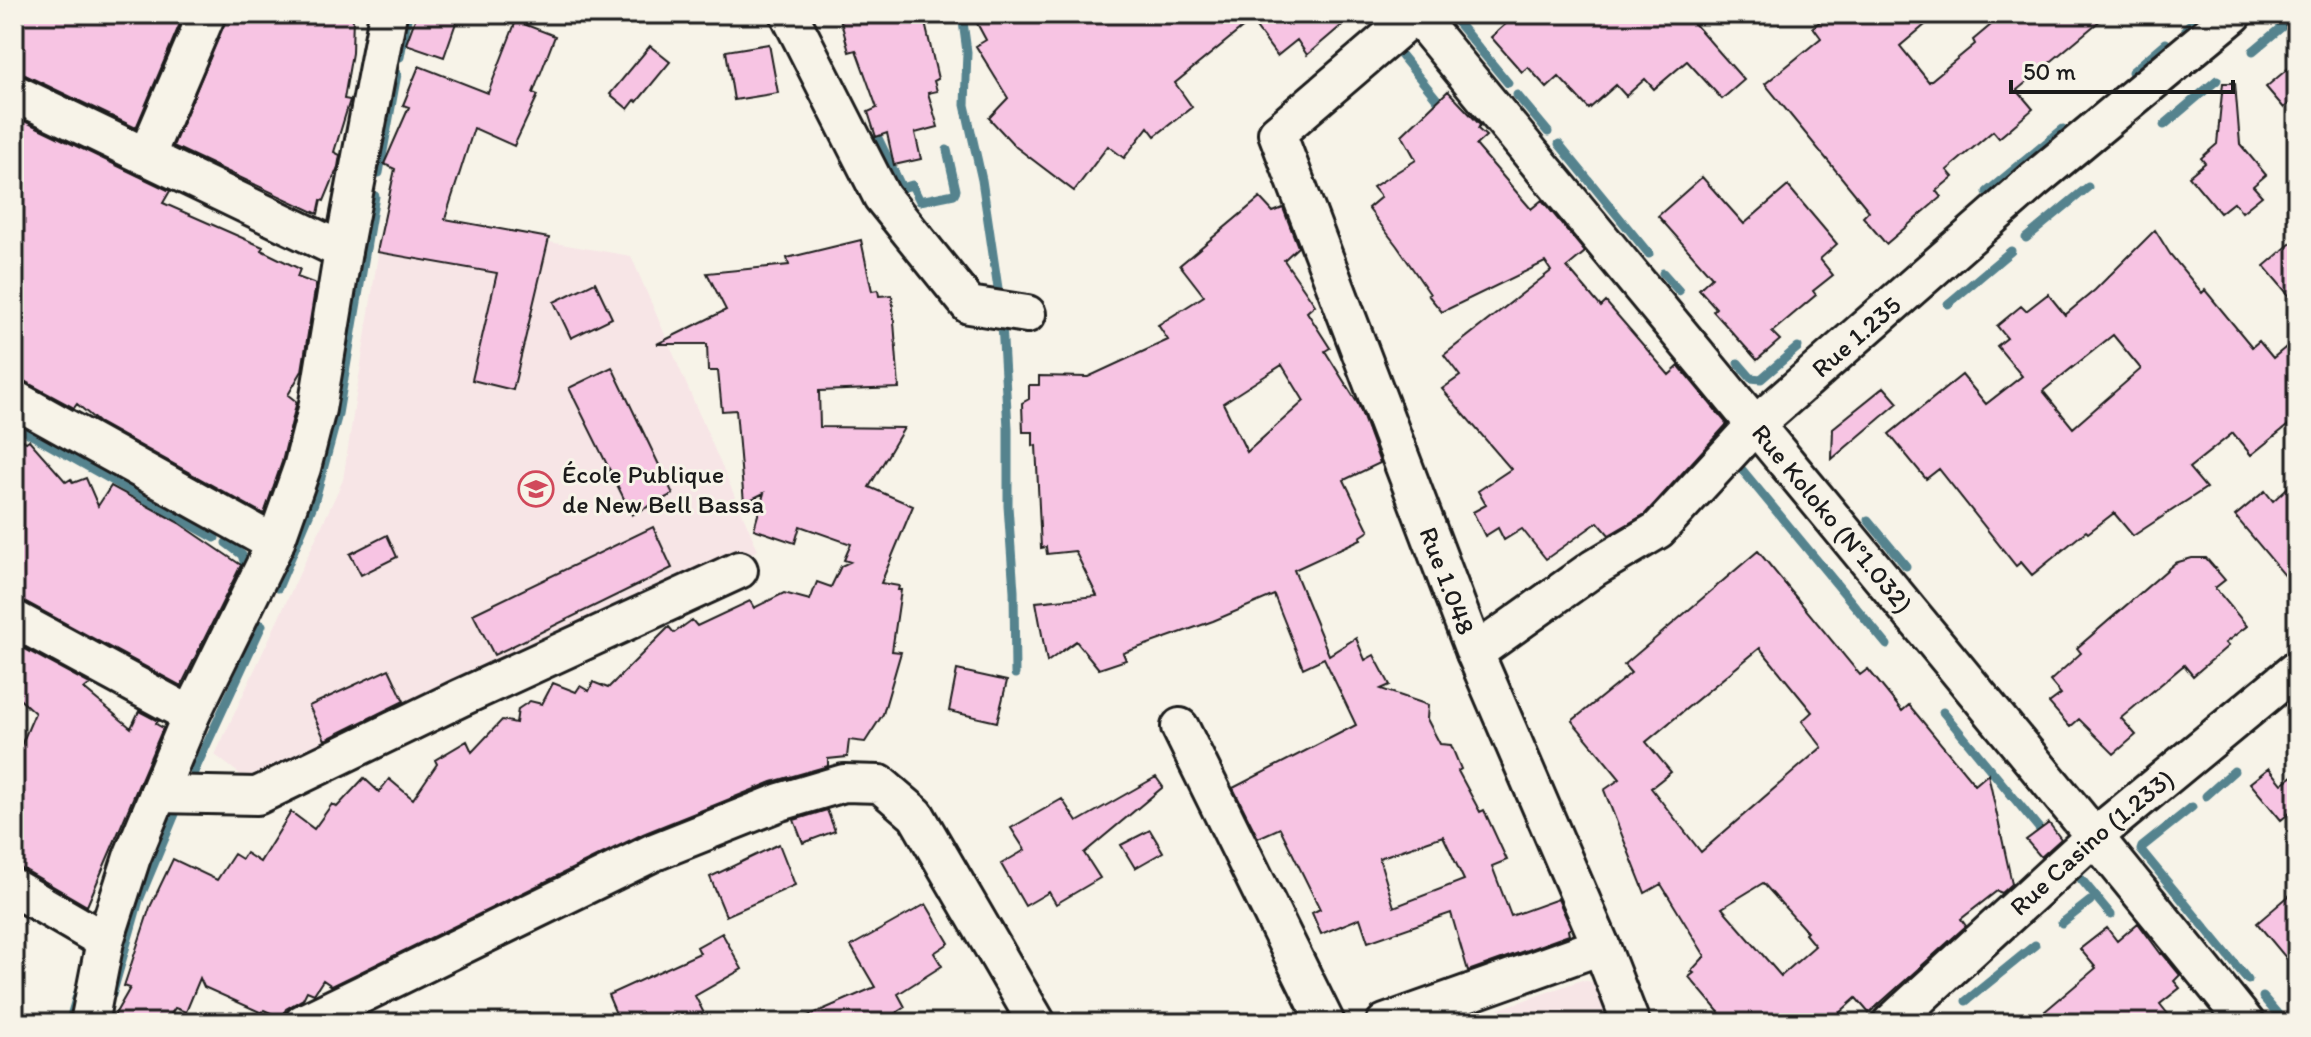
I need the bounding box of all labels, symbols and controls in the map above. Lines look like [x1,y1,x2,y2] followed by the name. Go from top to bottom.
[2011,44,2233,94] scale bar
[2023,57,2076,86] text: 50 m
[1805,289,1907,384] street label: Rue 1.235
[1745,417,1920,619] street label: Rue Koloko (N°1.032)
[562,458,764,520] place label: École Publique de New Bell Bassa
[517,470,555,508] school or university icon: École Publique de New Bell Bassa
[1412,522,1482,639] street label: Rue 1.048
[2003,762,2180,922] street label: Rue Casino (1.233)

